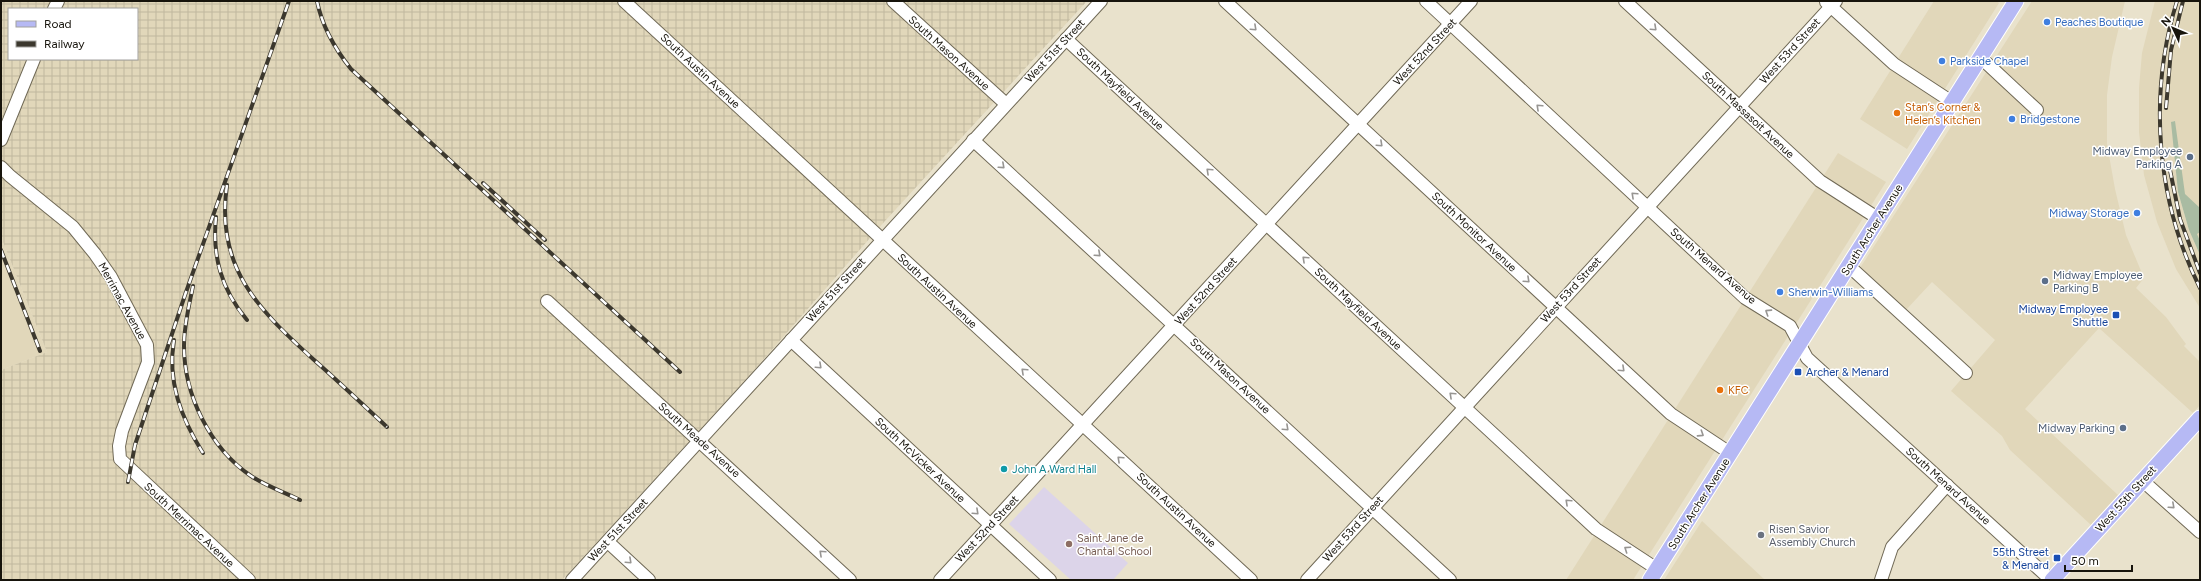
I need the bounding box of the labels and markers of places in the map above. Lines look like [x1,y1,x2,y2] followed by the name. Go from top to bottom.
[2055,16,2143,29] place label: Peaches Boutique
[2042,17,2052,27] marker: Peaches Boutique
[1950,55,2028,68] place label: Parkside Chapel
[1937,56,1947,66] marker: Parkside Chapel
[1905,101,1981,127] place label: Stan’s Corner & Helen’s Kitchen
[1892,108,1902,118] marker: Stan’s Corner & Helen’s Kitchen
[2020,113,2080,126] place label: Bridgestone
[2007,114,2017,124] marker: Bridgestone
[2092,145,2183,171] place label: Midway Employee Parking A
[2185,152,2195,162] marker: Midway Employee Parking A
[2049,207,2129,220] place label: Midway Storage
[2132,208,2142,218] marker: Midway Storage
[2053,269,2143,295] place label: Midway Employee Parking B
[2040,276,2050,286] marker: Midway Employee Parking B
[1788,286,1873,299] place label: Sherwin-Williams
[1775,287,1785,297] marker: Sherwin-Williams
[2018,303,2108,329] place label: Midway Employee Shuttle
[2111,310,2121,320] marker: Midway Employee Shuttle
[1806,366,1889,379] place label: Archer & Menard
[1793,367,1803,377] marker: Archer & Menard
[1728,384,1749,397] place label: KFC
[1715,385,1725,395] marker: KFC
[2038,422,2115,435] place label: Midway Parking
[2118,423,2128,433] marker: Midway Parking
[1012,463,1097,476] place label: John A Ward Hall
[999,464,1009,474] marker: John A Ward Hall
[1769,523,1855,549] place label: Risen Savior Assembly Church
[1756,530,1766,540] marker: Risen Savior Assembly Church
[1077,532,1152,558] place label: Saint Jane de Chantal School
[1064,539,1074,549] marker: Saint Jane de Chantal School
[1993,546,2049,572] place label: 55th Street & Menard
[2052,553,2062,563] marker: 55th Street & Menard

